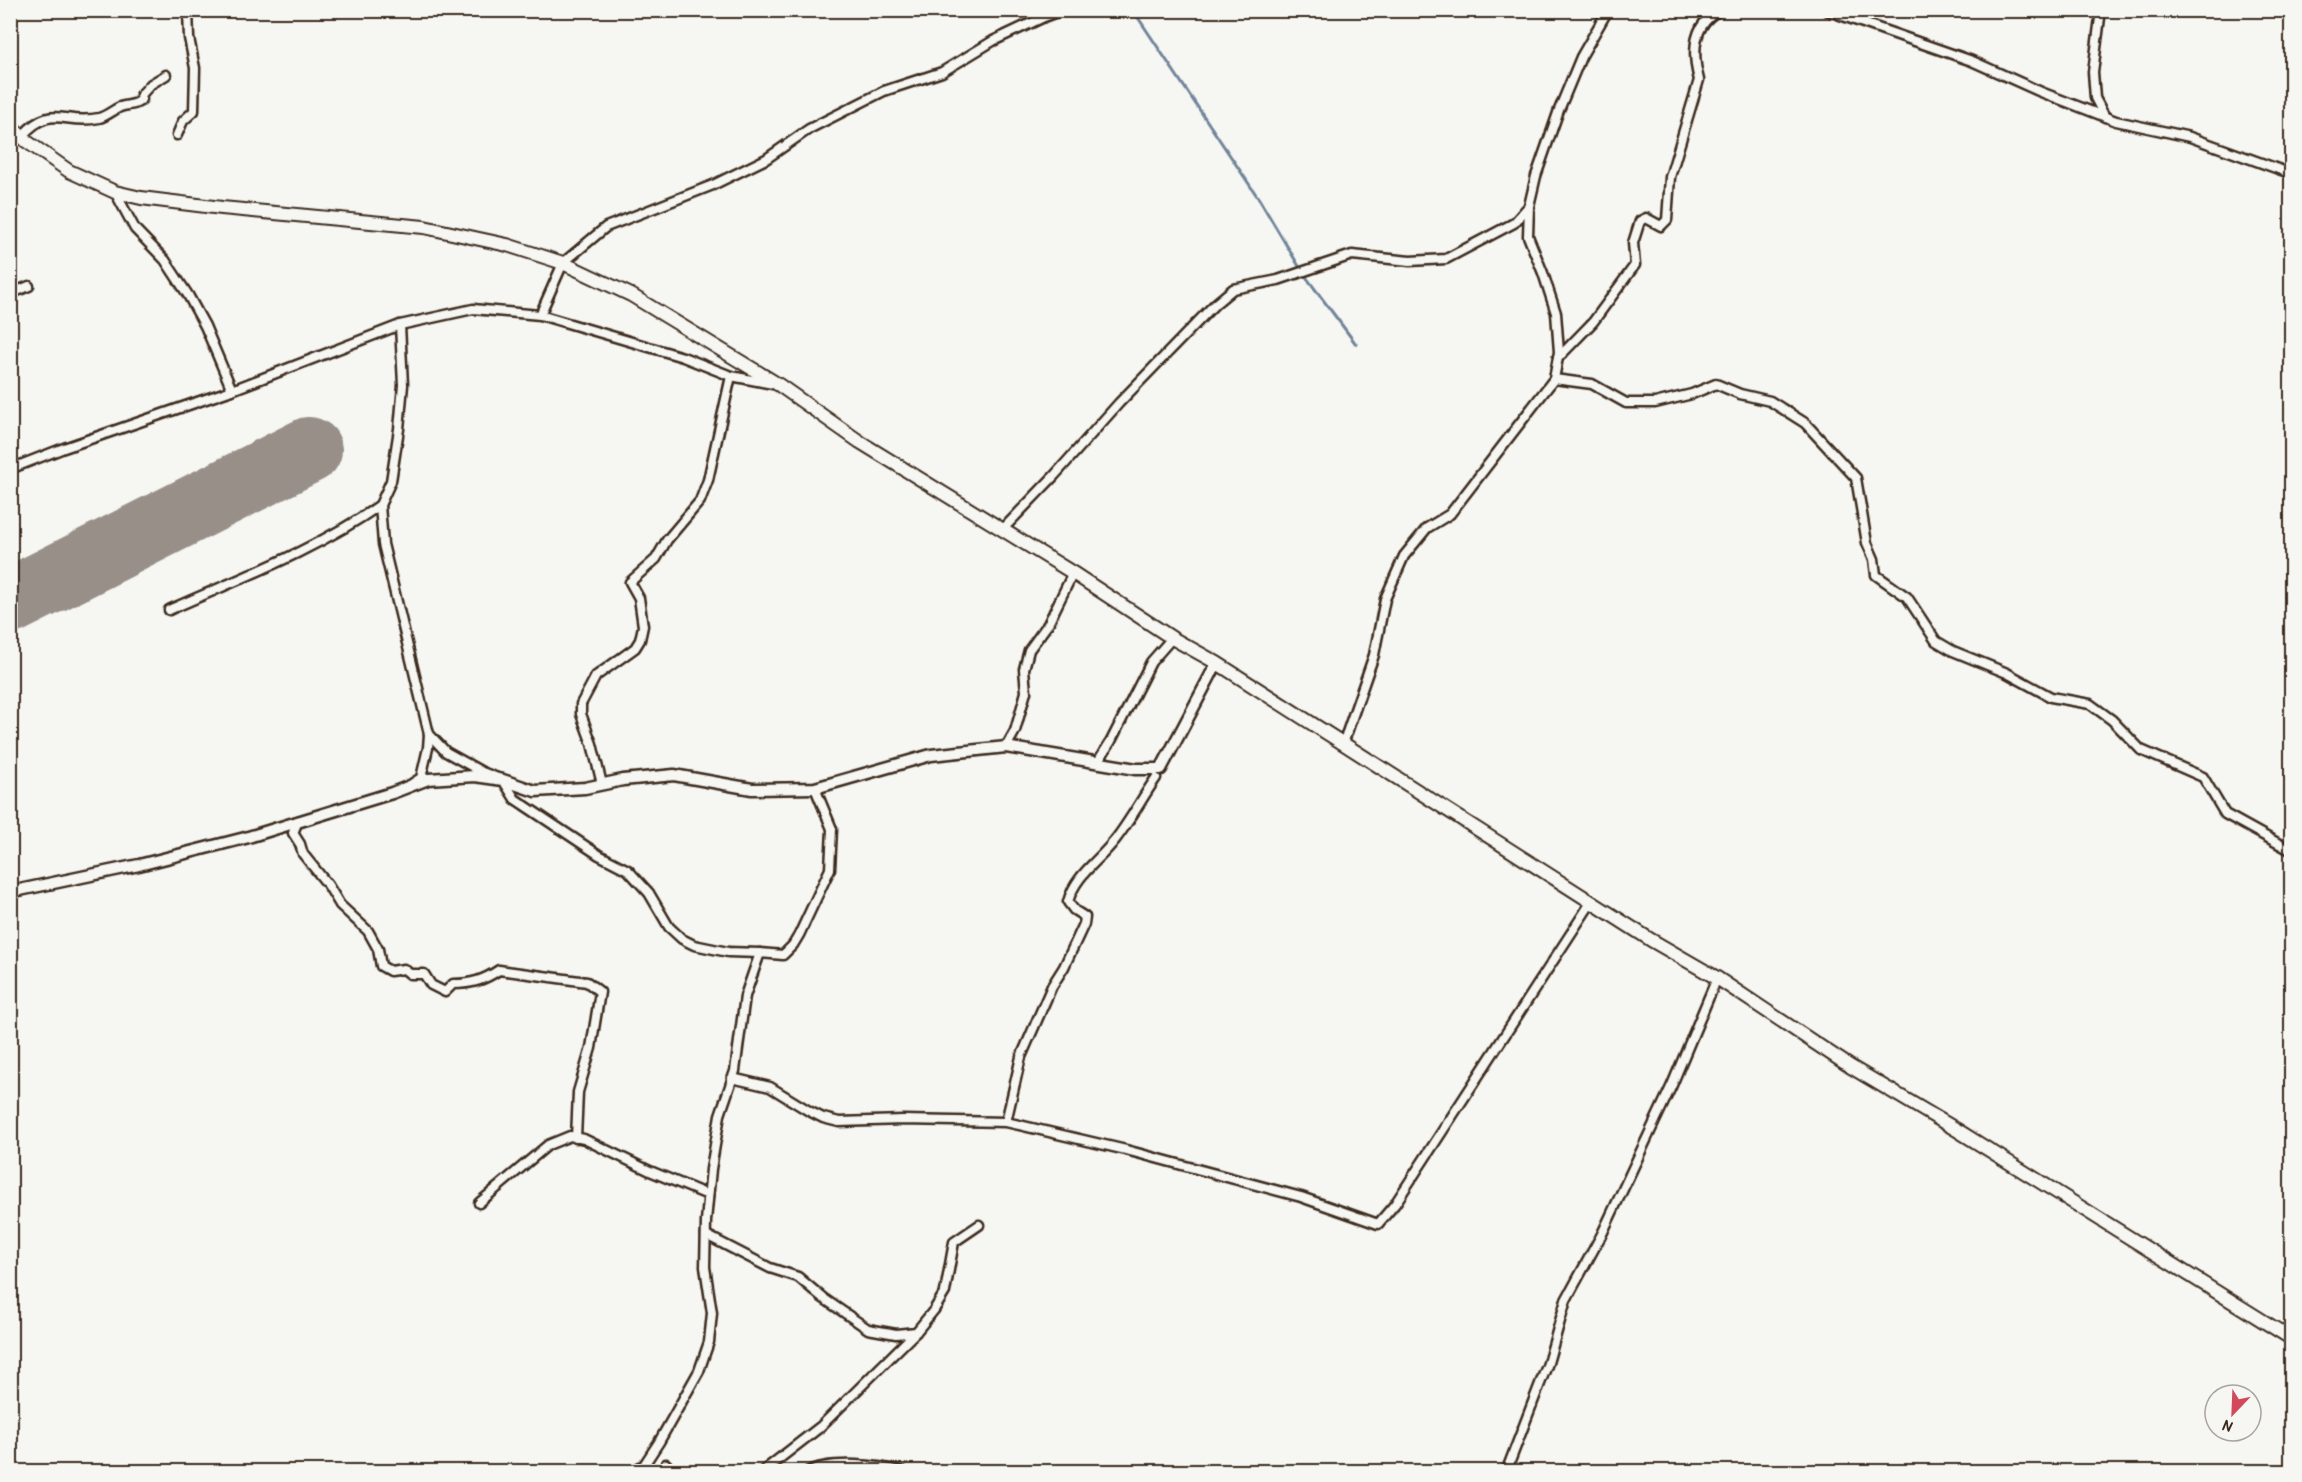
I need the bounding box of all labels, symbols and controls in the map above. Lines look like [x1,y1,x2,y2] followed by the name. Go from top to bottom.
[2203,1383,2263,1443] north arrow
[2218,1415,2235,1439] text: N

